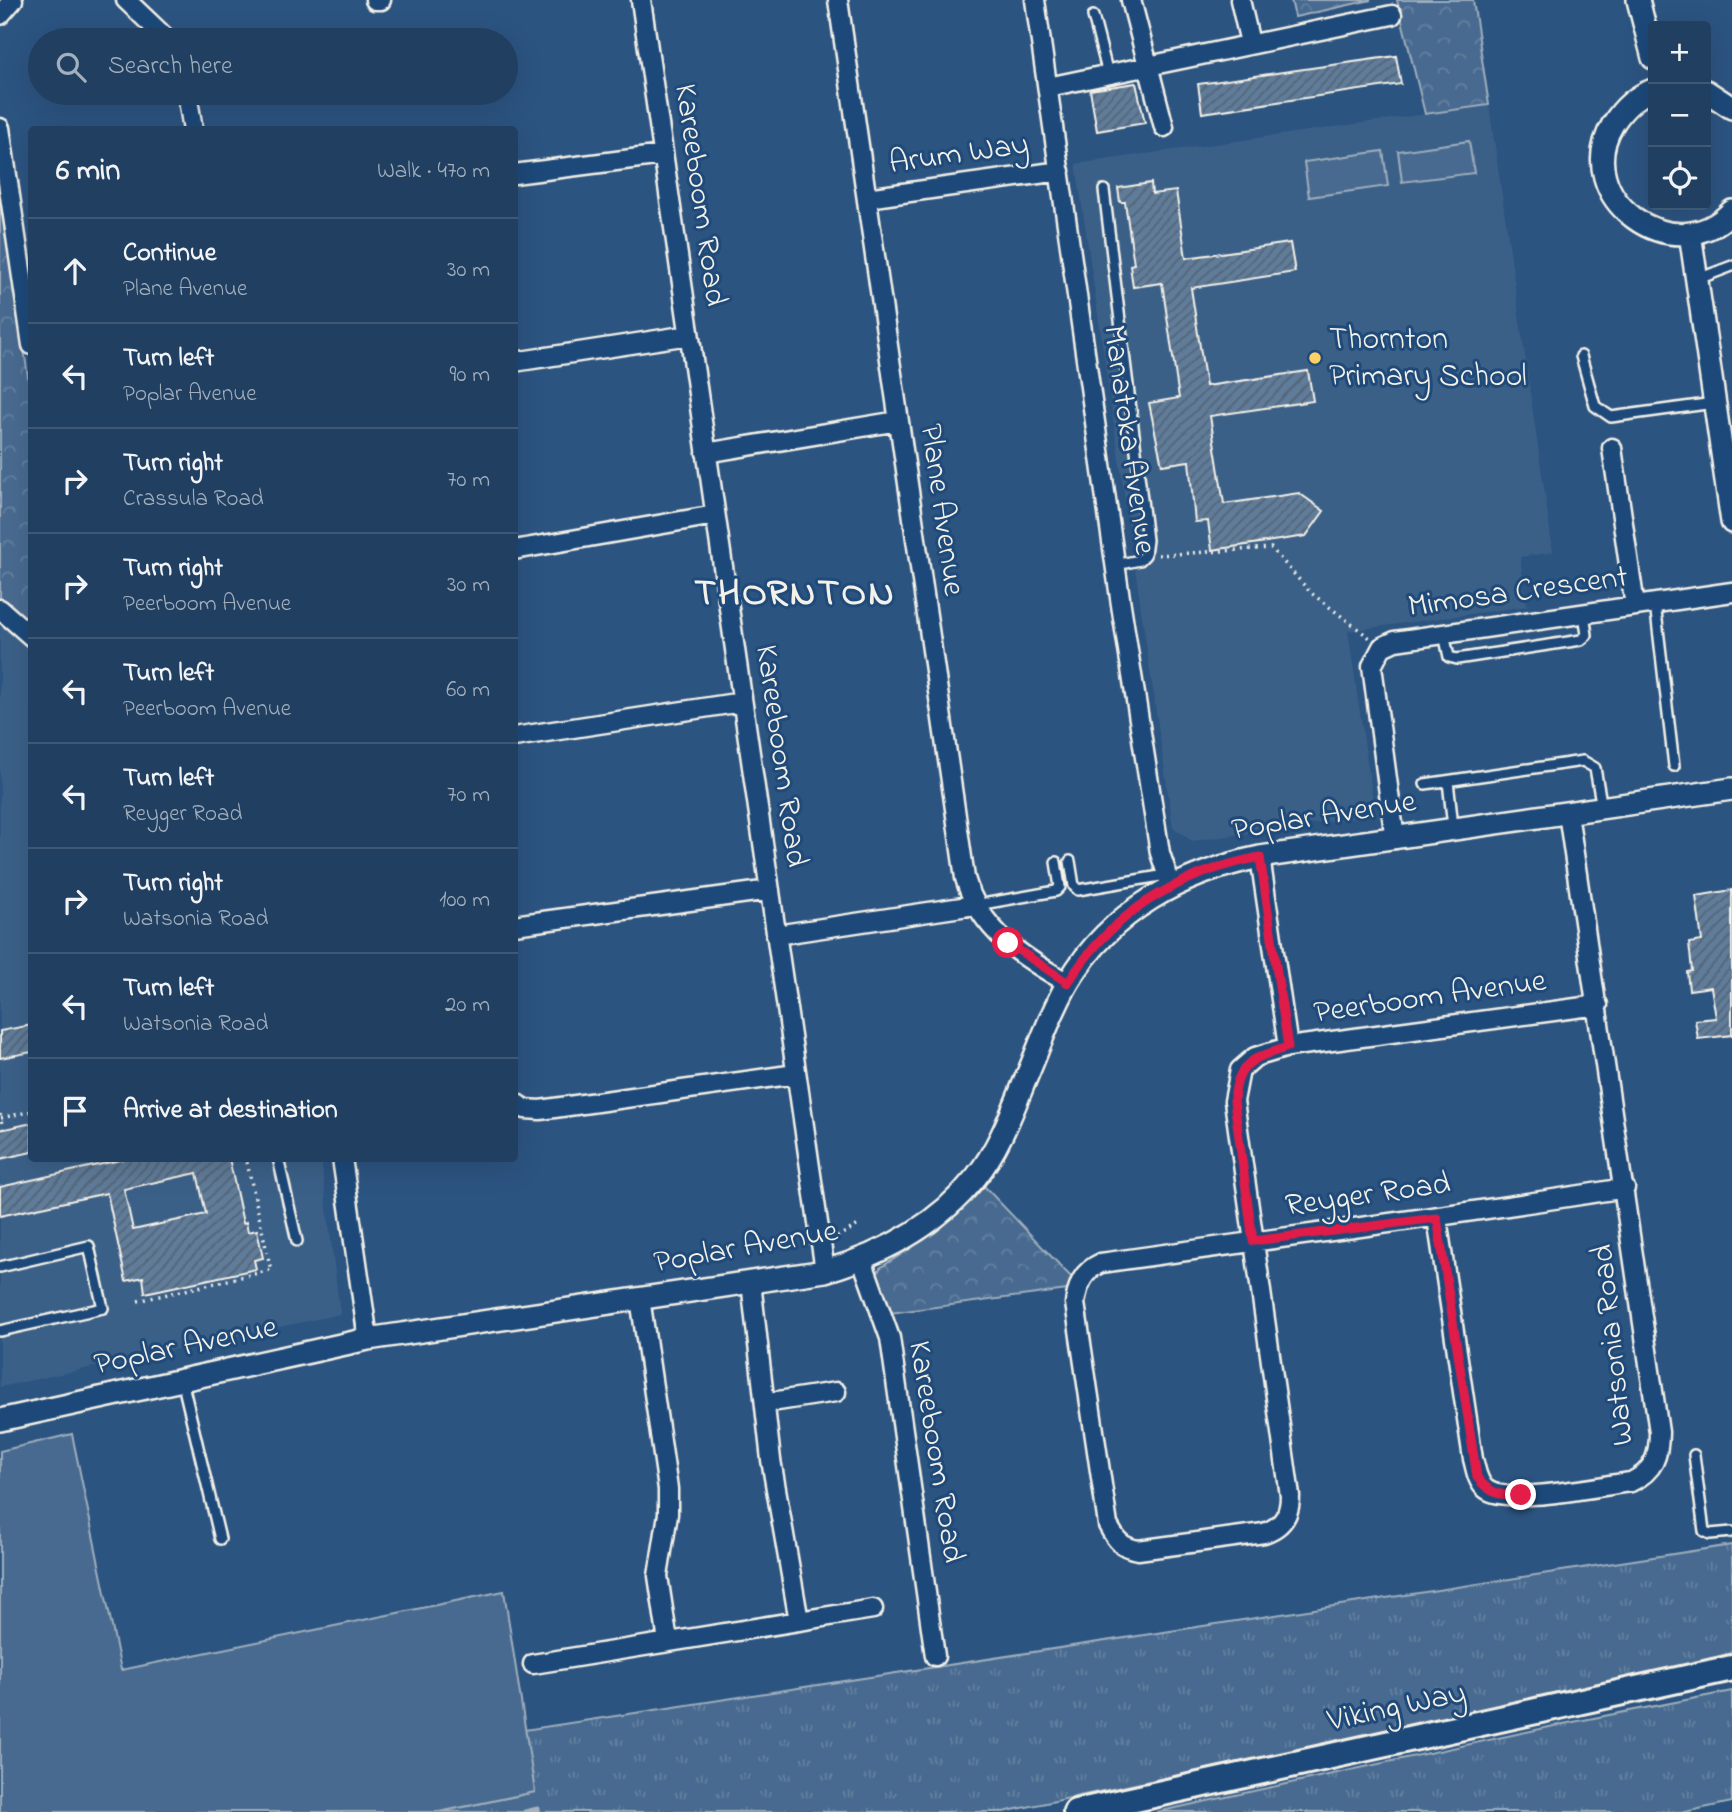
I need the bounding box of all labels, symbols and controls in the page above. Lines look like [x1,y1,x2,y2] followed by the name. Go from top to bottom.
[1648,21,1711,210] map controls
[1648,21,1711,84] button: +
[28,28,518,105] search box
[52,48,90,86] icon: search
[108,48,233,86] text: Search here
[660,81,738,309] street label: Kareeboom Road
[1648,84,1711,147] button: −
[886,122,1032,188] street label: Arum Way
[1648,147,1711,210] button: locate
[56,150,120,194] text: 6 min
[377,155,490,188] text: Walk · 470 m
[123,235,216,273] text: Continue
[56,252,94,290] icon: ahead
[447,254,490,287] text: 30 m
[123,273,247,306] text: Plane Avenue
[1329,317,1527,401] place label: Thornton Primary School
[1089,322,1167,558] street label: Manatoka Avenue
[123,340,214,378] text: Turn left
[1307,350,1323,366] marker: Thornton Primary School
[56,357,94,395] icon: left
[450,359,490,392] text: 90 m
[123,378,257,411] text: Poplar Avenue
[906,421,976,600] street label: Plane Avenue
[123,445,223,483] text: Turn right
[56,462,94,500] icon: right
[447,464,490,497] text: 70 m
[123,483,264,516] text: Crassula Road
[123,550,223,588] text: Turn right
[1405,554,1631,632] street label: Mimosa Crescent
[56,567,94,605] icon: right
[694,567,896,623] district label: THORNTON
[447,569,490,602] text: 30 m
[123,588,291,621] text: Peerboom Avenue
[741,642,819,870] street label: Kareeboom Road
[123,655,214,693] text: Turn left
[56,672,94,710] icon: left
[446,674,490,707] text: 60 m
[123,693,291,726] text: Peerboom Avenue
[123,760,214,798] text: Turn left
[56,777,94,815] icon: left
[447,779,490,812] text: 70 m
[1228,779,1420,855] street label: Poplar Avenue
[123,798,242,831] text: Reyger Road
[123,865,223,903] text: Turn right
[56,882,94,920] icon: right
[439,884,490,917] text: 100 m
[123,903,268,936] text: Watsonia Road
[992,927,1023,958] route start
[1311,958,1550,1038] street label: Peerboom Avenue
[123,970,214,1008] text: Turn left
[56,987,94,1025] icon: left
[445,989,490,1022] text: 20 m
[123,1008,268,1041] text: Watsonia Road
[56,1092,94,1130] icon: arrive
[123,1092,338,1130] text: Arrive at destination
[1282,1161,1454,1231] street label: Reyger Road
[650,1209,842,1287] street label: Poplar Avenue
[1580,1242,1648,1448] street label: Watsonia Road
[90,1305,282,1389] street label: Poplar Avenue
[894,1338,976,1566] street label: Kareeboom Road
[1505,1479,1536,1510] route end
[1323,1670,1470,1746] street label: Viking Way

